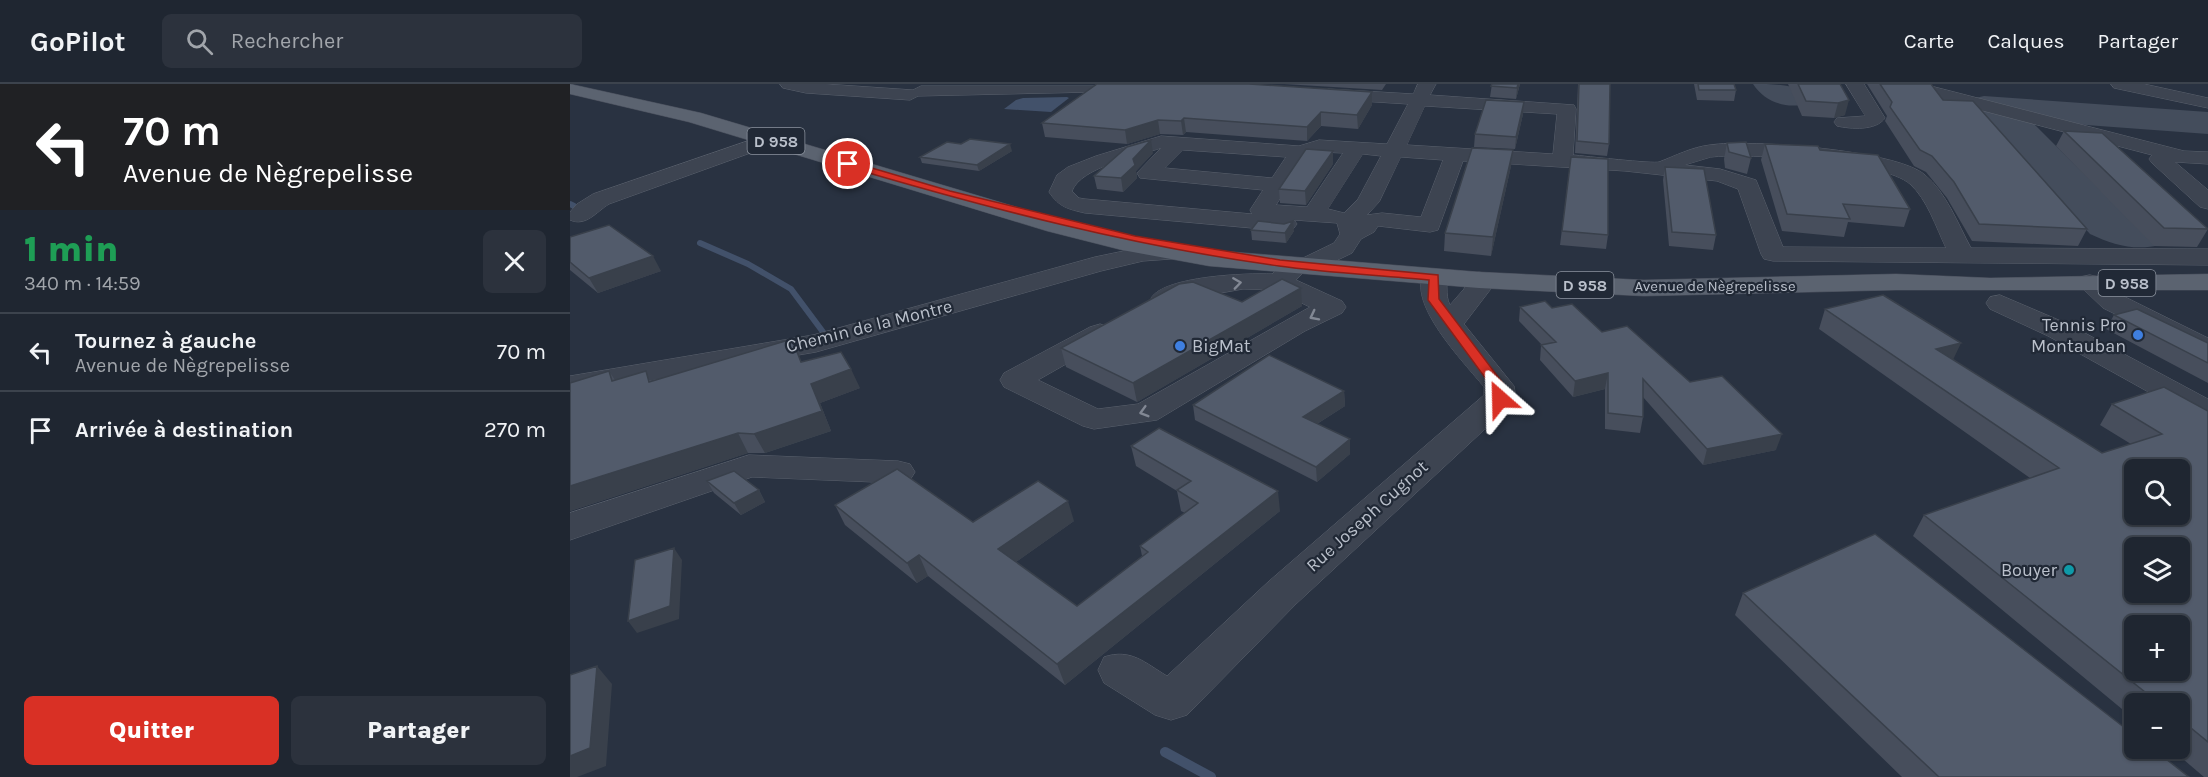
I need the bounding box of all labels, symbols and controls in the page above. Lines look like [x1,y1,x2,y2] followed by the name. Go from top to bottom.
[162,14,582,68] search box
[30,25,126,58] text: GoPilot
[183,25,216,58] icon: search
[231,28,343,54] text: Rechercher
[1904,29,1954,53] text: Carte
[1987,29,2065,53] text: Calques
[2098,29,2178,53] text: Partager
[123,106,221,156] text: 70 m
[24,108,102,186] icon: left
[748,128,804,154] road number: D 958
[822,138,873,189] pin
[831,147,864,180] icon: arrive
[123,157,413,189] text: Avenue de Nègrepelisse
[24,228,118,270] text: 1 min
[483,230,546,293] button: close
[2098,270,2156,296] road number: D 958
[24,272,141,295] text: 340 m · 14:59
[1556,272,1614,298] road number: D 958
[1232,277,1241,289] one-way arrow
[1634,277,1796,295] street label: Avenue de Nègrepelisse
[784,295,954,357] street label: Chemin de la Montre
[1309,309,1320,320] one-way arrow
[2031,314,2126,357] place label: Tennis Pro Montauban
[75,328,256,354] text: Tournez à gauche
[2131,328,2145,342] marker: Tennis Pro Montauban
[1192,335,1251,357] place label: BigMat
[24,336,57,369] icon: left
[497,339,546,365] text: 70 m
[1173,339,1187,353] marker: BigMat
[75,354,290,377] text: Avenue de Nègrepelisse
[1468,367,1532,431] position arrow
[1139,404,1149,417] one-way arrow
[24,414,57,447] icon: arrive
[75,417,293,443] text: Arrivée à destination
[484,417,546,443] text: 270 m
[1302,455,1433,577] street label: Rue Joseph Cugnot
[2124,459,2190,759] map controls
[2124,459,2190,525] button: search
[2124,537,2190,603] button: layers
[2001,559,2057,581] place label: Bouyer
[2062,563,2076,577] marker: Bouyer
[2124,615,2190,681] button: +
[2124,693,2190,759] button: −
[24,696,279,765] button: Quitter
[291,696,546,765] button: Partager

